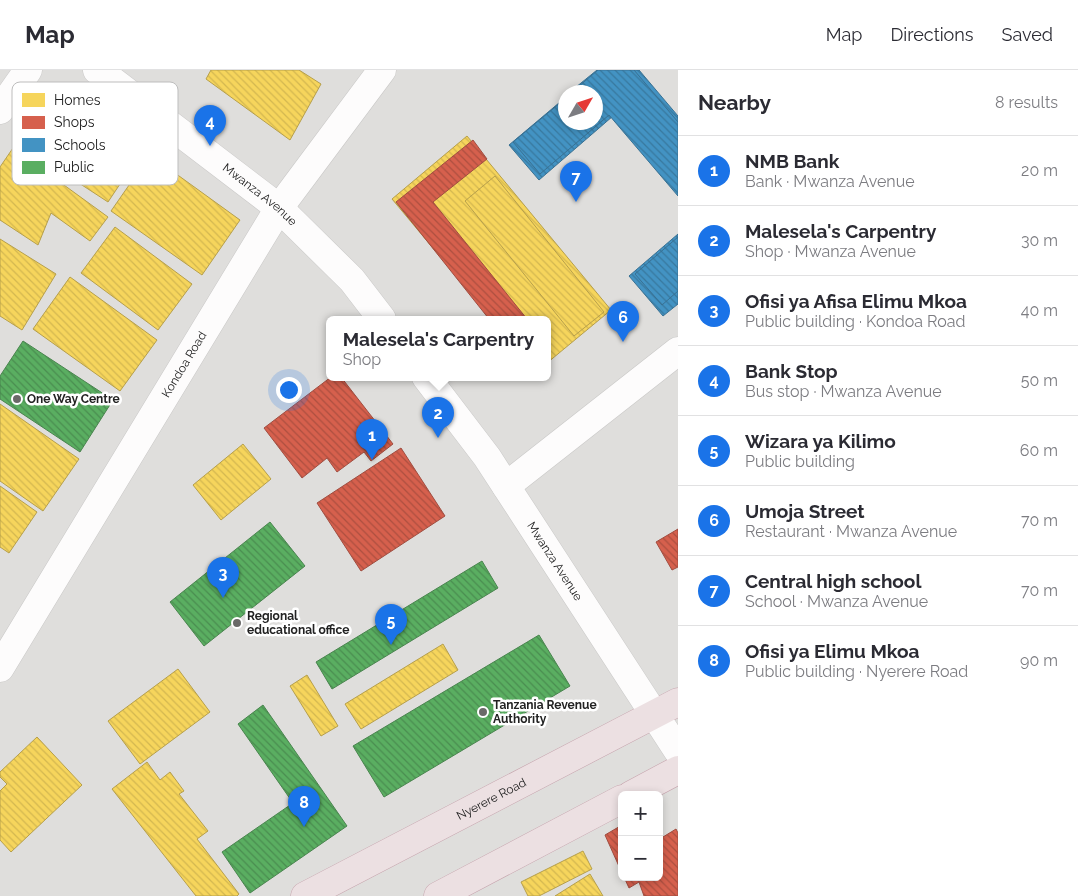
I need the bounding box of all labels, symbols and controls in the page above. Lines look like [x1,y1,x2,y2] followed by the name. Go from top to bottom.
[25,20,75,49] text: Map
[826,24,862,45] text: Map
[890,24,974,45] text: Directions
[1002,24,1053,45] text: Saved
[12,82,178,185] legend
[558,85,603,130] north arrow
[698,90,771,115] text: Nearby
[54,92,101,108] text: Homes
[995,93,1058,112] text: 8 results
[194,105,226,146] pin: 4
[54,114,95,130] text: Shops
[54,137,106,153] text: Schools
[745,150,839,172] text: NMB Bank
[54,159,95,175] text: Public
[220,161,300,228] street label: Mwanza Avenue
[560,161,592,202] pin: 7
[710,161,718,180] text: 1
[1021,161,1058,180] text: 20 m
[745,172,915,191] text: Bank · Mwanza Avenue
[745,220,936,242] text: Malesela's Carpentry
[709,231,719,250] text: 2
[1021,231,1058,250] text: 30 m
[745,242,916,261] text: Shop · Mwanza Avenue
[745,290,967,312] text: Ofisi ya Afisa Elimu Mkoa
[607,301,639,342] pin: 6
[710,301,718,320] text: 3
[1021,301,1058,320] text: 40 m
[745,312,965,331] text: Public building · Kondoa Road
[326,316,551,381] popup
[343,328,534,350] text: Malesela's Carpentry
[159,329,209,400] street label: Kondoa Road
[343,350,381,369] text: Shop
[745,360,838,382] text: Bank Stop
[709,371,719,390] text: 4
[1021,371,1058,390] text: 50 m
[276,377,302,403] your location
[745,382,942,401] text: Bus stop · Mwanza Avenue
[27,392,120,406] place label: One Way Centre
[11,393,23,405] marker: One Way Centre
[422,397,454,438] pin: 2
[356,419,388,460] pin: 1
[745,430,896,452] text: Wizara ya Kilimo
[710,441,718,460] text: 5
[1020,441,1058,460] text: 60 m
[745,452,855,471] text: Public building
[745,500,865,522] text: Umoja Street
[709,511,719,530] text: 6
[1021,511,1058,530] text: 70 m
[524,519,585,603] street label: Mwanza Avenue
[745,522,957,541] text: Restaurant · Mwanza Avenue
[207,557,239,598] pin: 3
[745,570,921,592] text: Central high school
[710,581,718,600] text: 7
[1021,581,1058,600] text: 70 m
[745,592,928,611] text: School · Mwanza Avenue
[375,604,407,645] pin: 5
[247,609,349,637] place label: Regional educational office
[231,617,243,629] marker: Regional educational office
[745,640,919,662] text: Ofisi ya Elimu Mkoa
[709,651,719,670] text: 8
[1020,651,1058,670] text: 90 m
[745,662,968,681] text: Public building · Nyerere Road
[493,698,597,726] place label: Tanzania Revenue Authority
[477,706,489,718] marker: Tanzania Revenue Authority
[454,775,529,823] street label: Nyerere Road
[288,786,320,827] pin: 8
[618,791,663,881] map controls
[618,791,663,836] button: +
[618,836,663,881] button: −

